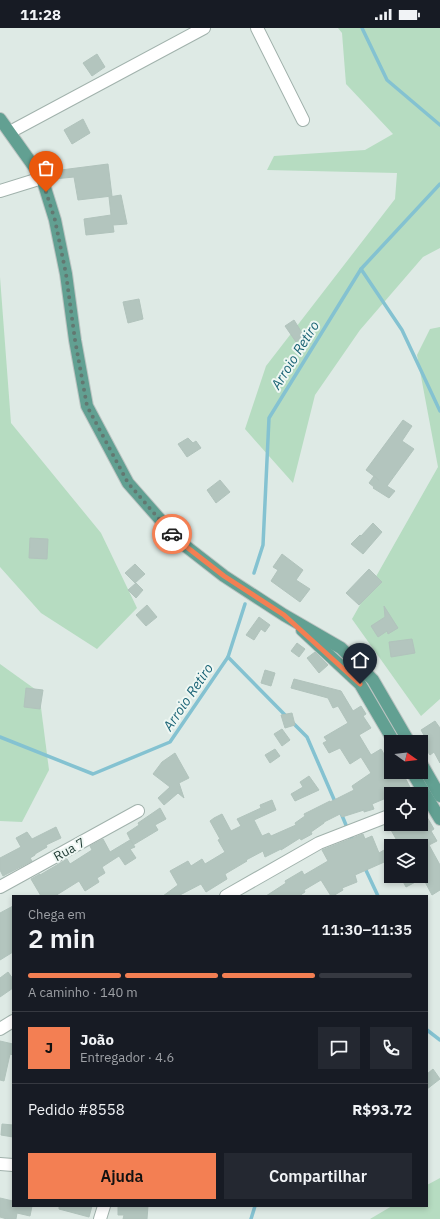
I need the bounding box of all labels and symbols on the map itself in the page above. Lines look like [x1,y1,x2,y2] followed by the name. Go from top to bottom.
[29,151,63,192] pin
[266,317,323,394] water label: Arroio Retiro
[152,514,192,554] courier
[343,643,377,684] pin
[158,660,217,735] water label: Arroio Retiro
[384,735,428,779] north arrow
[50,834,88,865] street label: Rua 7

